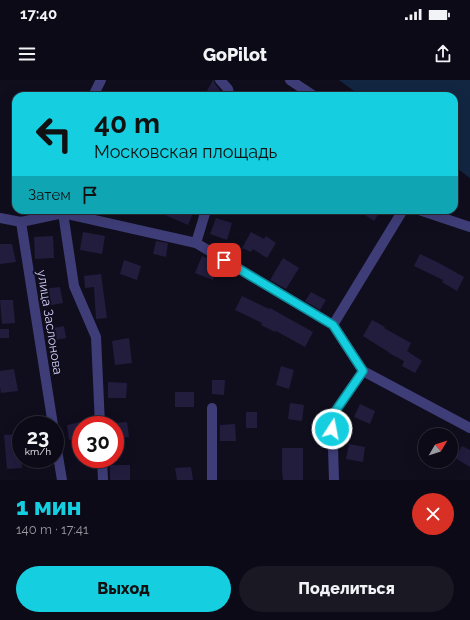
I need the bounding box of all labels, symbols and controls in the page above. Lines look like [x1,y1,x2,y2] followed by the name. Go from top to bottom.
[20,5,57,23] text: 17:40
[16,43,38,65] icon: menu
[432,43,454,65] icon: share
[203,44,267,65] text: GoPilot
[94,107,160,140] text: 40 m
[28,108,80,160] icon: left
[94,141,277,162] text: Московская площадь
[79,184,101,206] icon: arrive
[28,186,71,204] text: Затем
[207,243,241,277] pin
[213,249,235,271] icon: arrive
[34,269,66,375] street label: улица Заслонова
[311,408,353,450] position arrow
[72,416,124,468] speed limit sign: 30
[27,425,49,449] text: 23
[418,428,458,468] north arrow
[418,428,458,468] map controls
[25,446,51,457] text: km/h
[16,492,81,521] text: 1 мин
[412,493,454,535] button: close
[16,522,89,537] text: 140 m · 17:41
[16,566,231,612] button: Выход
[239,566,454,612] button: Поделиться

